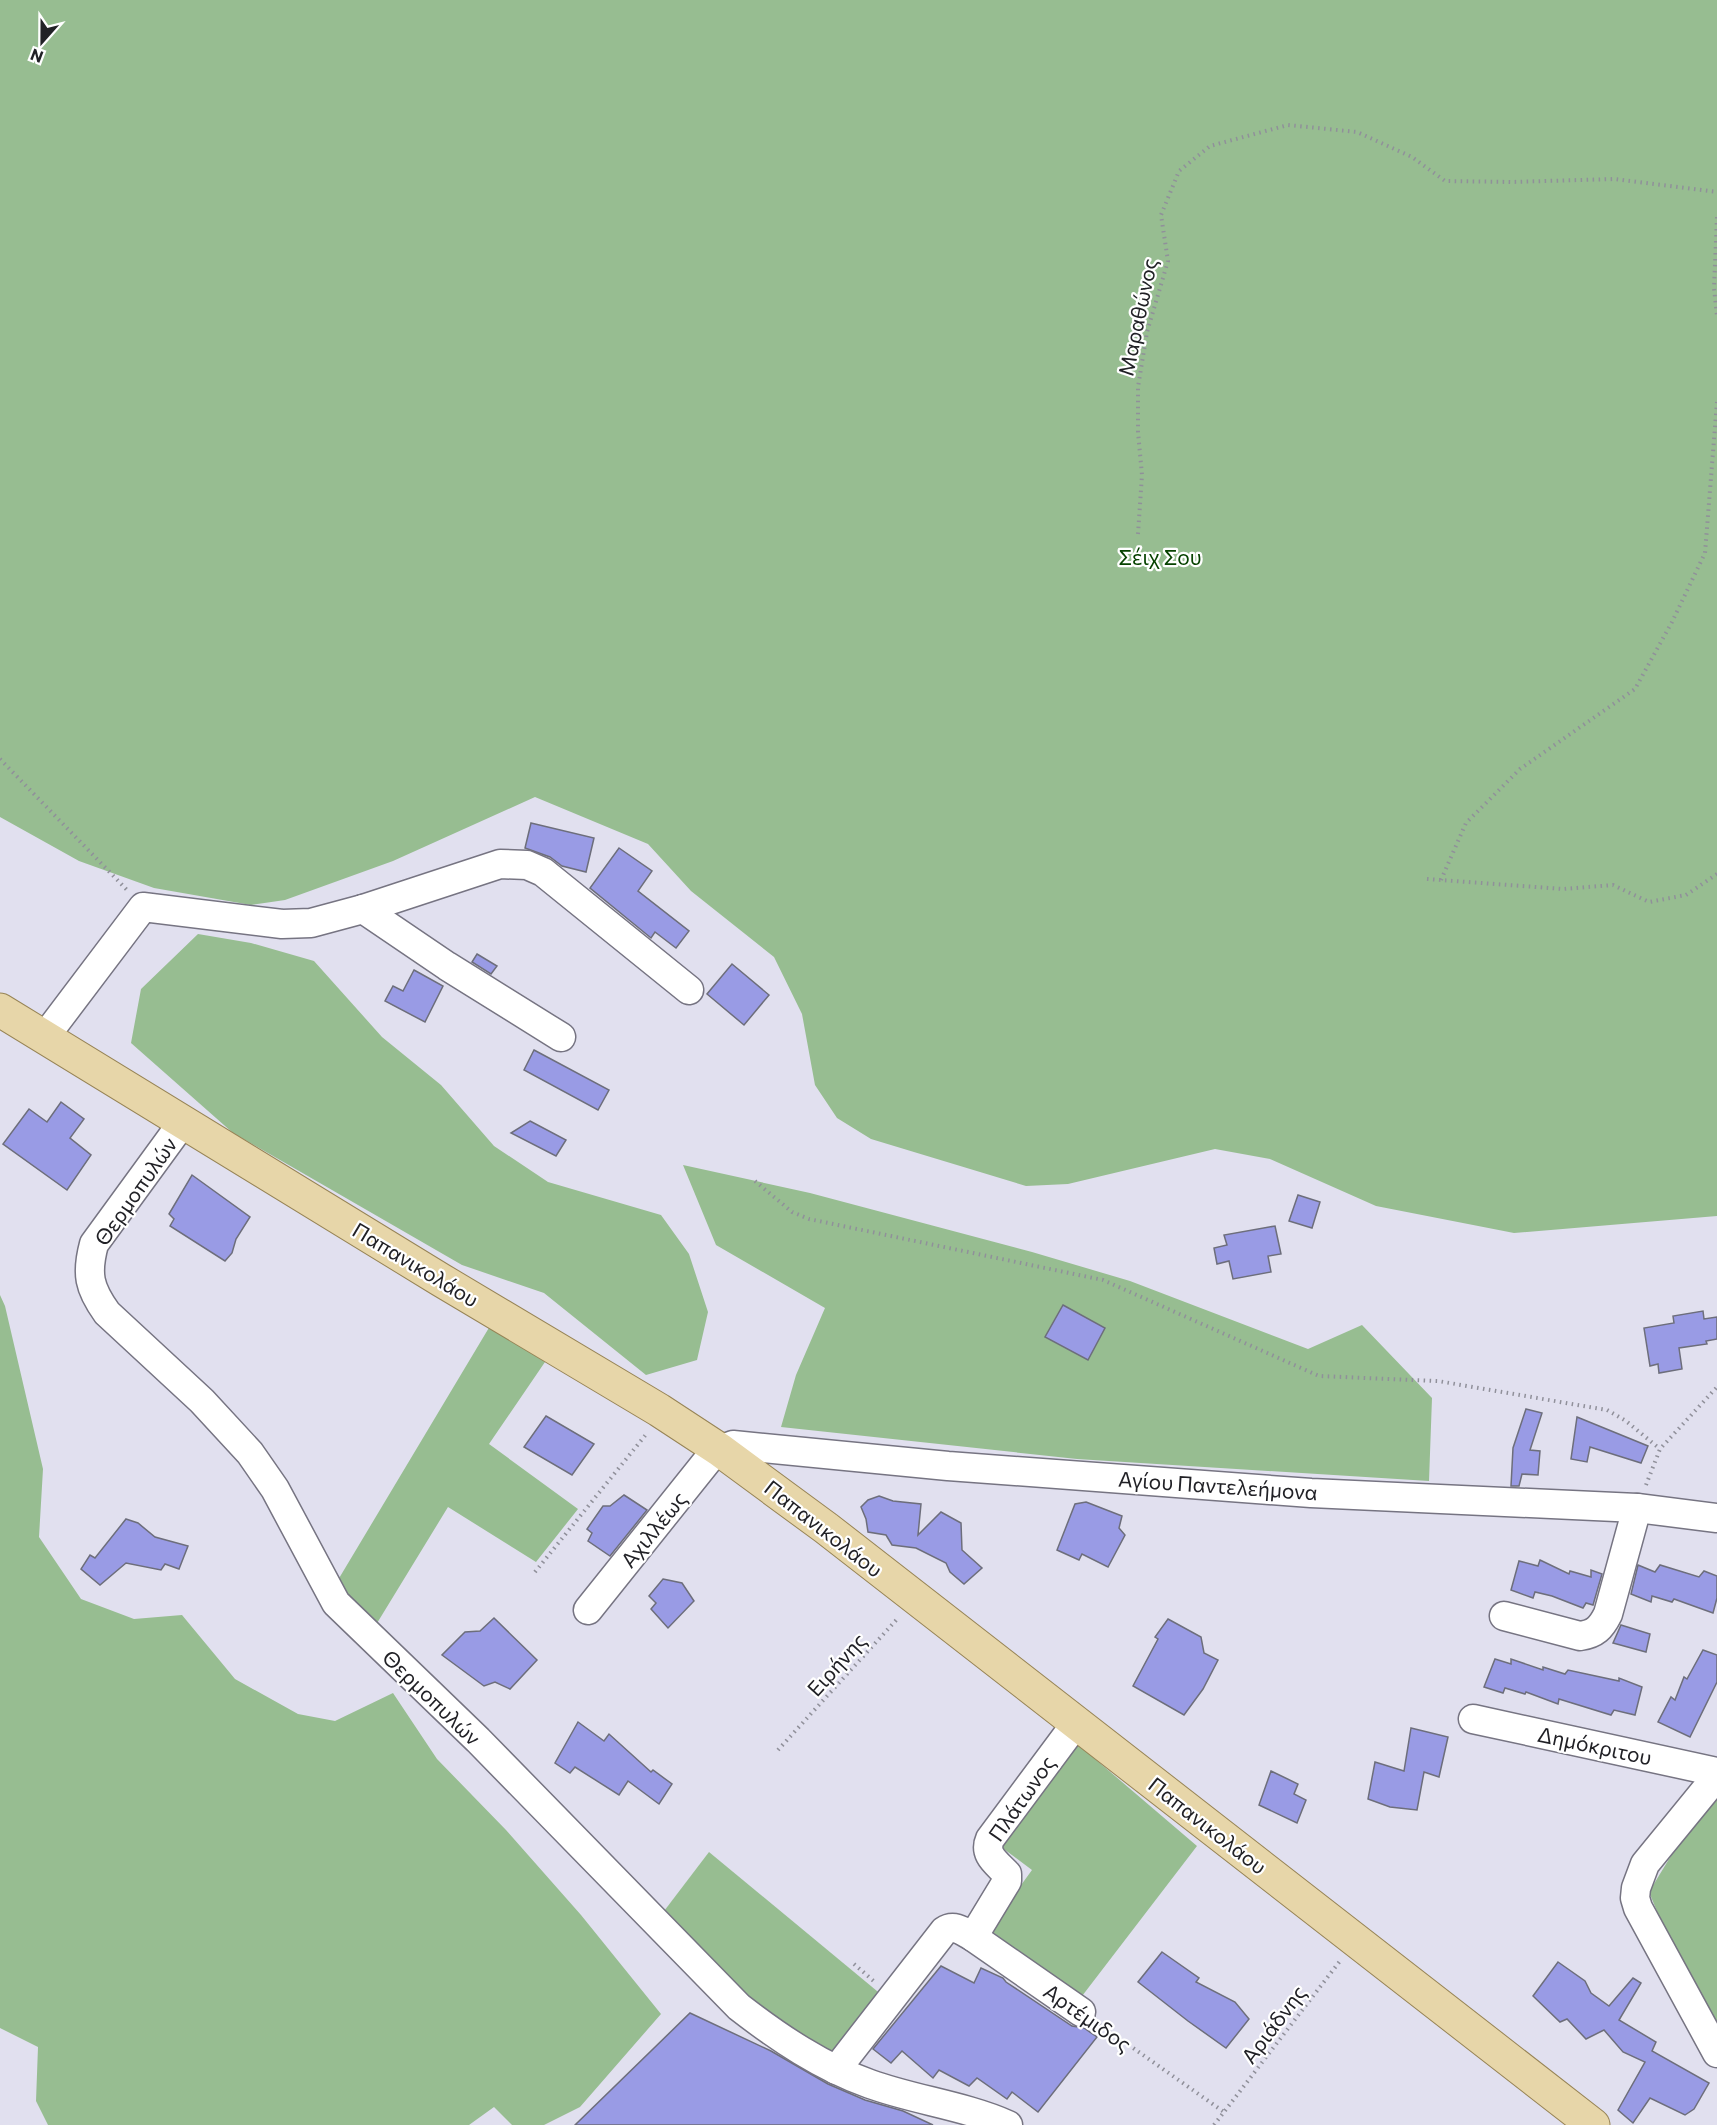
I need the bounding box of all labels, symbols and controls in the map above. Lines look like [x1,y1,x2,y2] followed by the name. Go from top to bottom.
[12,12,72,72] north arrow
[27,45,45,67] text: N
[1112,256,1162,378] street label: Μαραθώνος
[1119,544,1201,569] park label: Σέιχ Σου
[89,1132,182,1250] street label: Θερμοπυλών
[348,1217,484,1311] street label: Παπανικολάου
[1117,1466,1319,1504] street label: Αγίου Παντελεήμονα
[760,1474,888,1582] street label: Παπανικολάου
[615,1486,691,1572] street label: Αχιλλέως
[801,1627,871,1701] street label: Ειρήνης
[378,1644,486,1750] street label: Θερμοπυλών
[1536,1721,1654,1769] street label: Δημόκριτου
[983,1750,1059,1846] street label: Πλάτωνος
[1144,1771,1272,1879] street label: Παπανικολάου
[1039,1978,1137,2056] street label: Αρτέμιδος
[1236,1980,1310,2068] street label: Αριάδνης

